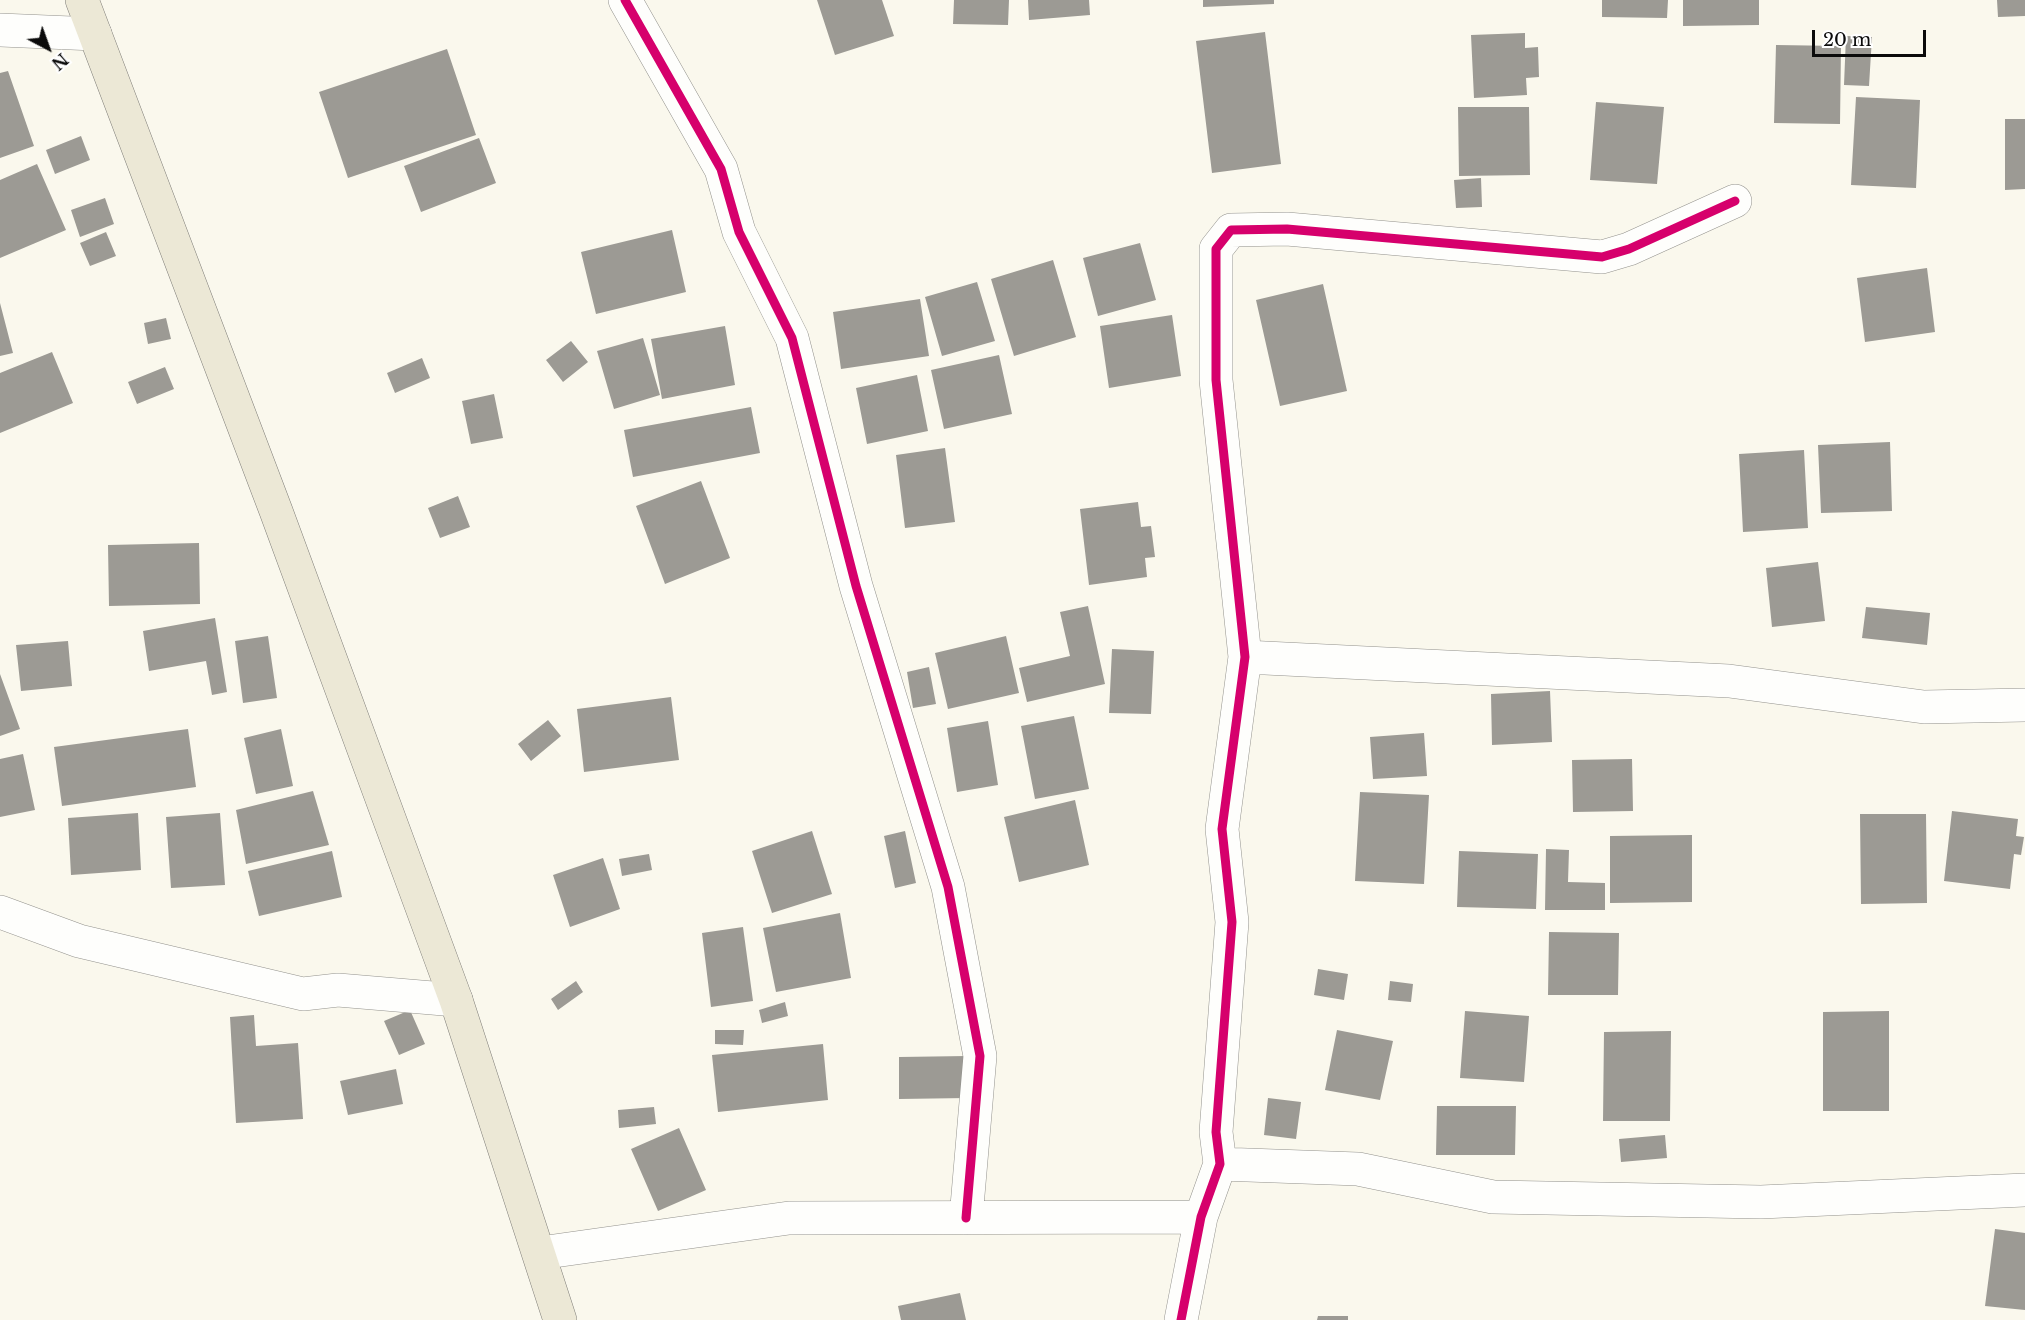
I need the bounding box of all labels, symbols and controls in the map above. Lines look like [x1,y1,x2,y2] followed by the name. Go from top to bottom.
[18,18,78,78] north arrow
[1815,18,1929,56] scale bar
[1823,29,1871,51] text: 20 m
[48,49,72,74] text: N

